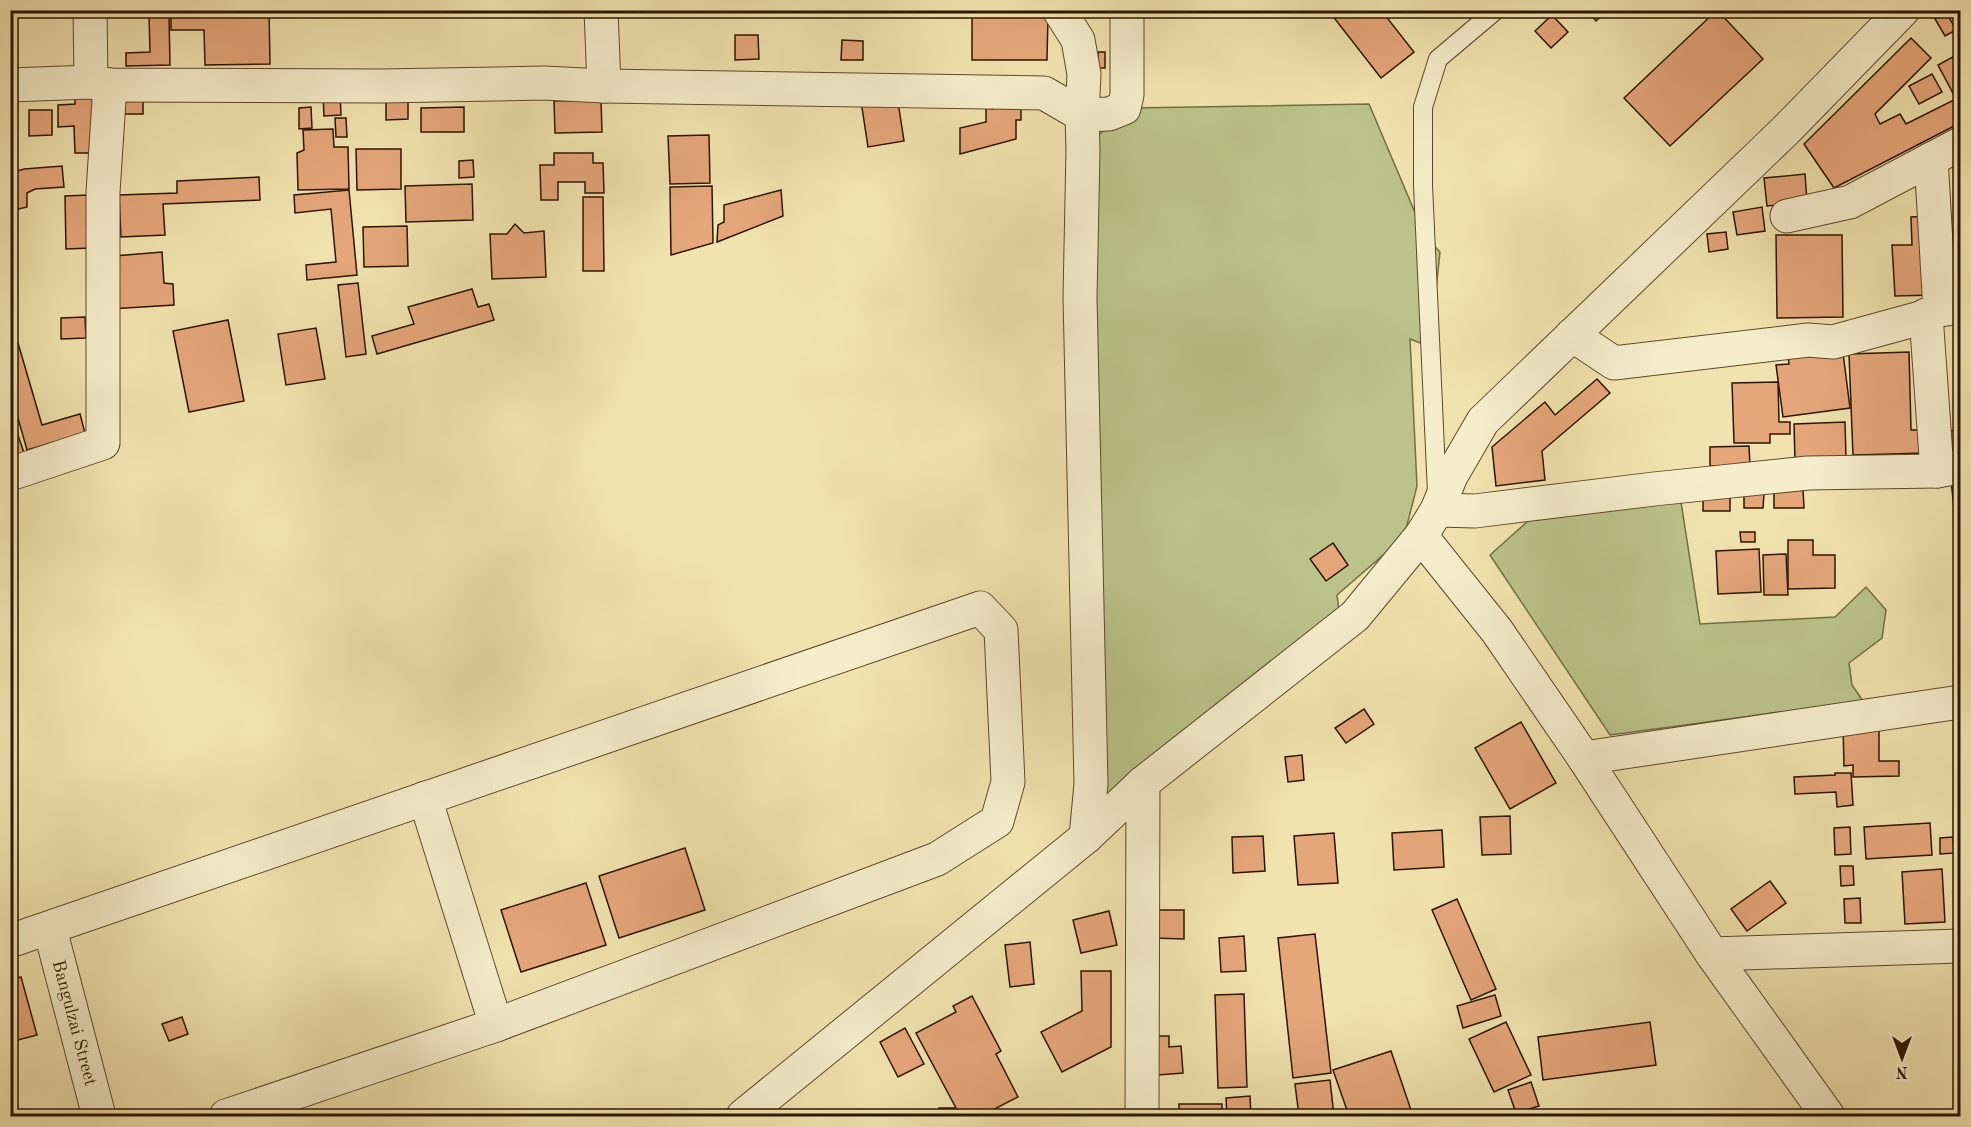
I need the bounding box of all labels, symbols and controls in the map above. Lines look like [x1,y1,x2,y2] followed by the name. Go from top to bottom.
[49,958,99,1088] street label: Bangulzai Street
[1872,1028,1932,1088] north arrow
[1895,1063,1908,1079] text: N

